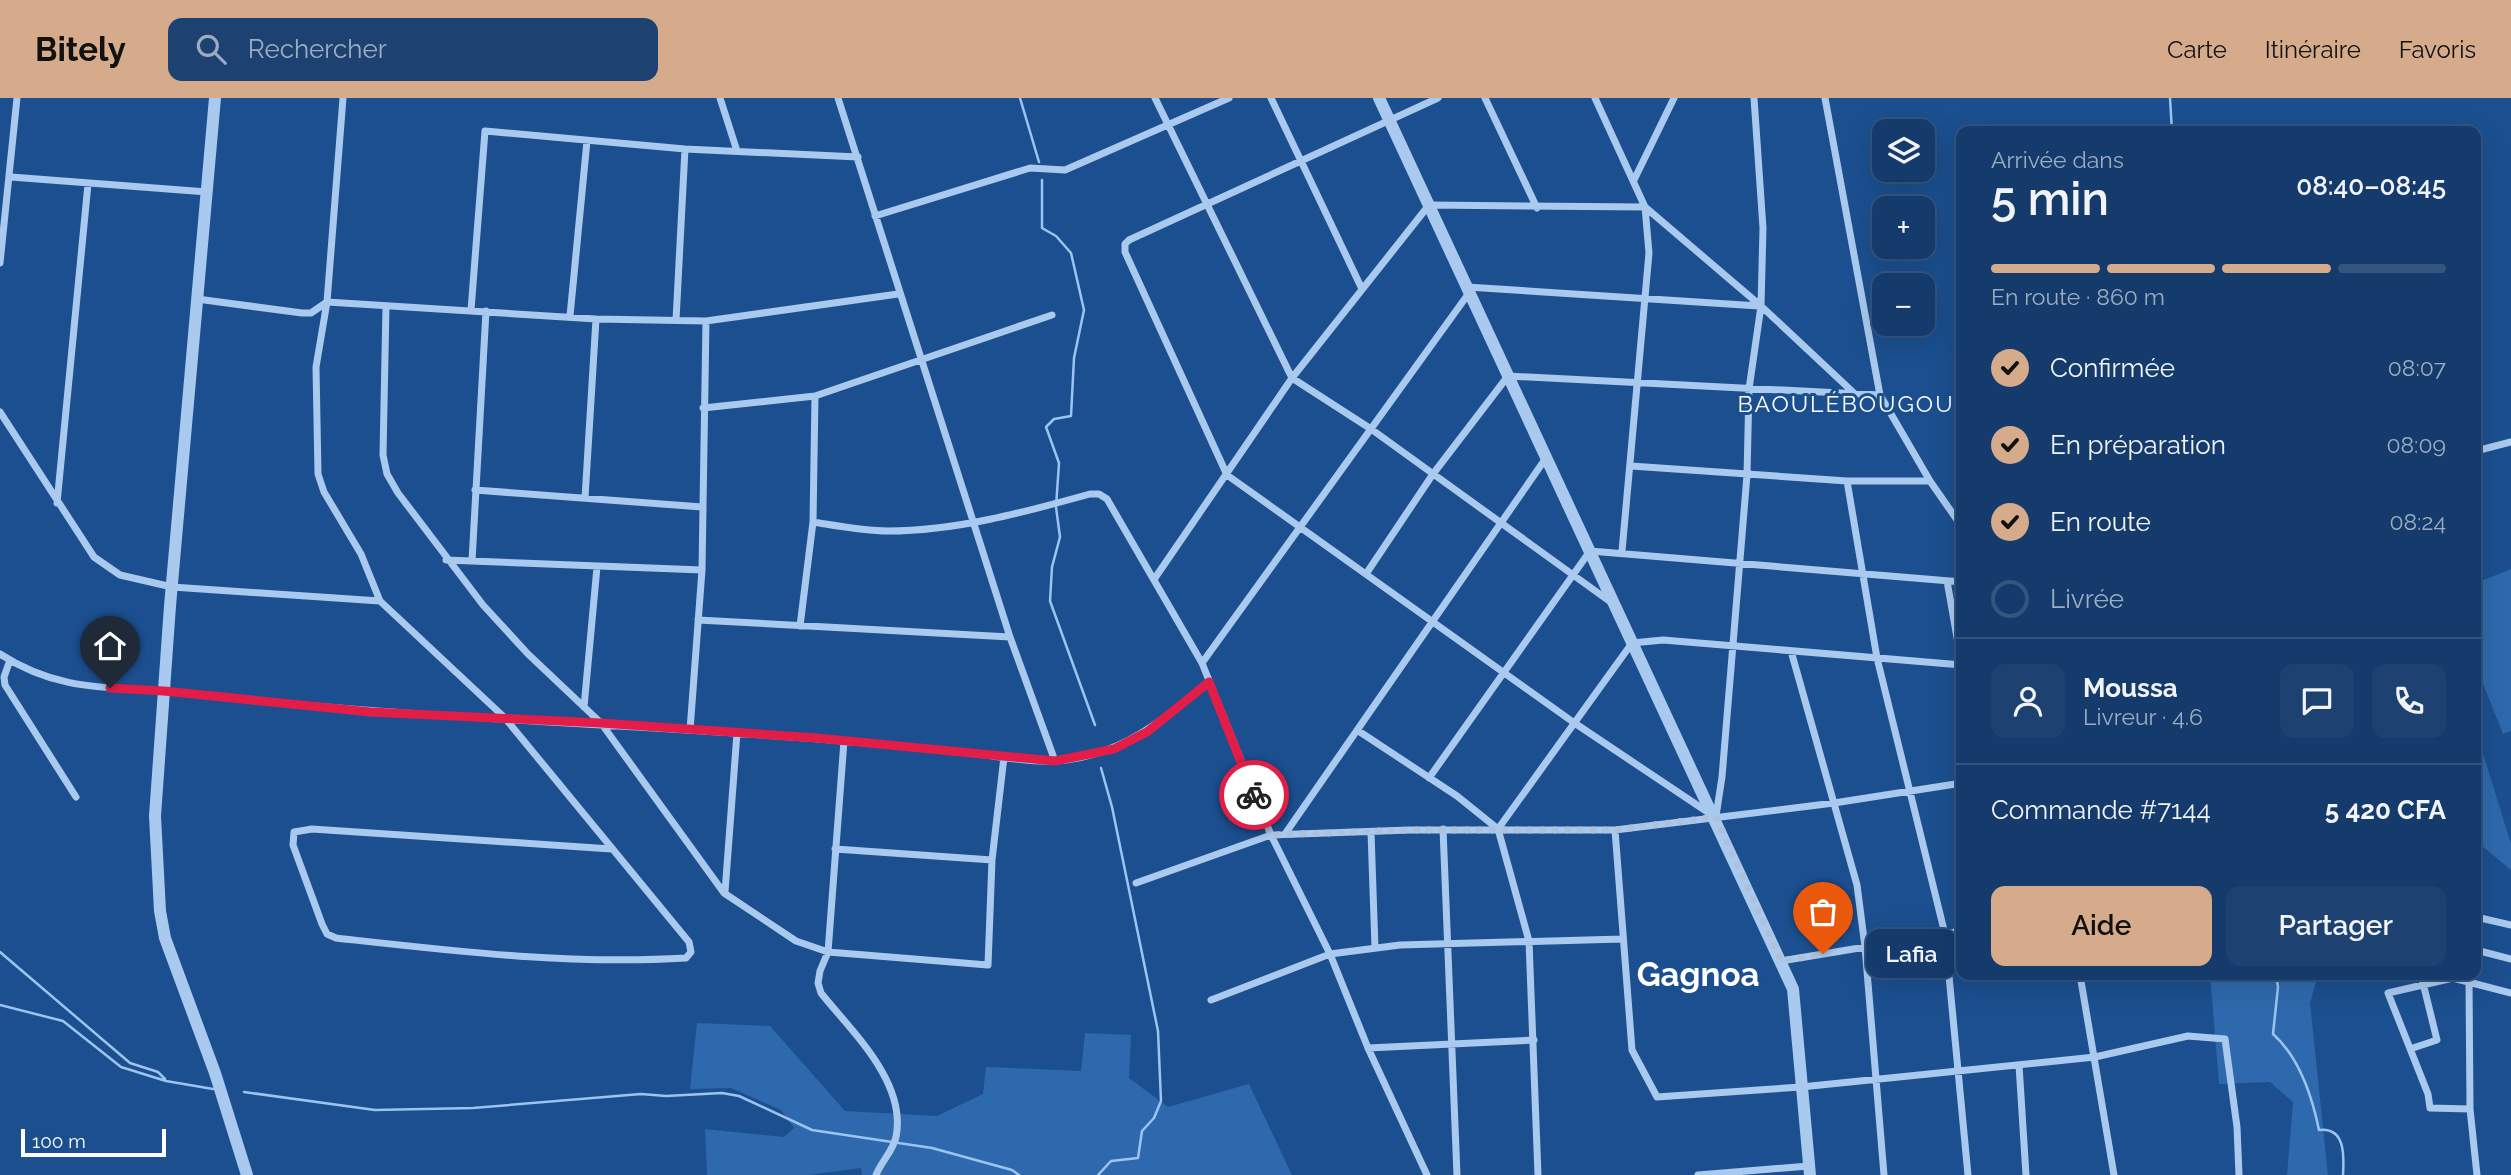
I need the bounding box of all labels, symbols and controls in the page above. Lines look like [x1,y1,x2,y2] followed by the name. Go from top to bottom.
[168,18,658,81] search box
[35,30,126,69] text: Bitely
[192,30,230,68] icon: search
[248,34,387,64] text: Rechercher
[2167,35,2227,64] text: Carte
[2265,35,2361,64] text: Itinéraire
[2399,35,2476,64] text: Favoris
[1872,119,1935,336] map controls
[1872,119,1935,182] button: layers
[1991,146,2124,173] text: Arrivée dans
[2296,171,2446,201] text: 08:40–08:45
[1991,172,2109,226] text: 5 min
[1872,196,1935,259] button: +
[1872,273,1935,336] button: −
[1991,283,2165,310] text: En route · 860 m
[1991,349,2029,387] icon: check
[2050,353,2175,383] text: Confirmée
[2388,354,2446,381] text: 08:07
[1737,390,1955,417] district label: BAOULÉBOUGOU
[1991,426,2029,464] icon: check
[2050,430,2226,460] text: En préparation
[2386,431,2446,458] text: 08:09
[1991,503,2029,541] icon: check
[2050,507,2151,537] text: En route
[2389,508,2446,535] text: 08:24
[2050,584,2124,614] text: Livrée
[80,616,140,688] pin
[91,627,129,665] icon: home
[1991,664,2065,738] button: person
[2280,664,2354,738] button: chat
[2372,664,2446,738] button: phone
[2083,673,2178,703] text: Moussa
[2083,703,2203,730] text: Livreur · 4.6
[1219,760,1289,830] courier
[1235,776,1273,814] icon: bike
[1991,795,2211,825] text: Commande #7144
[2325,795,2446,825] text: 5 420 CFA
[1793,882,1853,954] pin
[1991,886,2212,966] button: Aide
[2226,886,2446,966] button: Partager
[1804,893,1842,931] icon: bag
[1865,930,1956,978] callout: Lafia
[1886,940,1937,967] text: Lafia
[1637,955,1759,994] district label: Gagnoa
[21,1126,166,1158] scale bar
[32,1130,86,1152] text: 100 m

